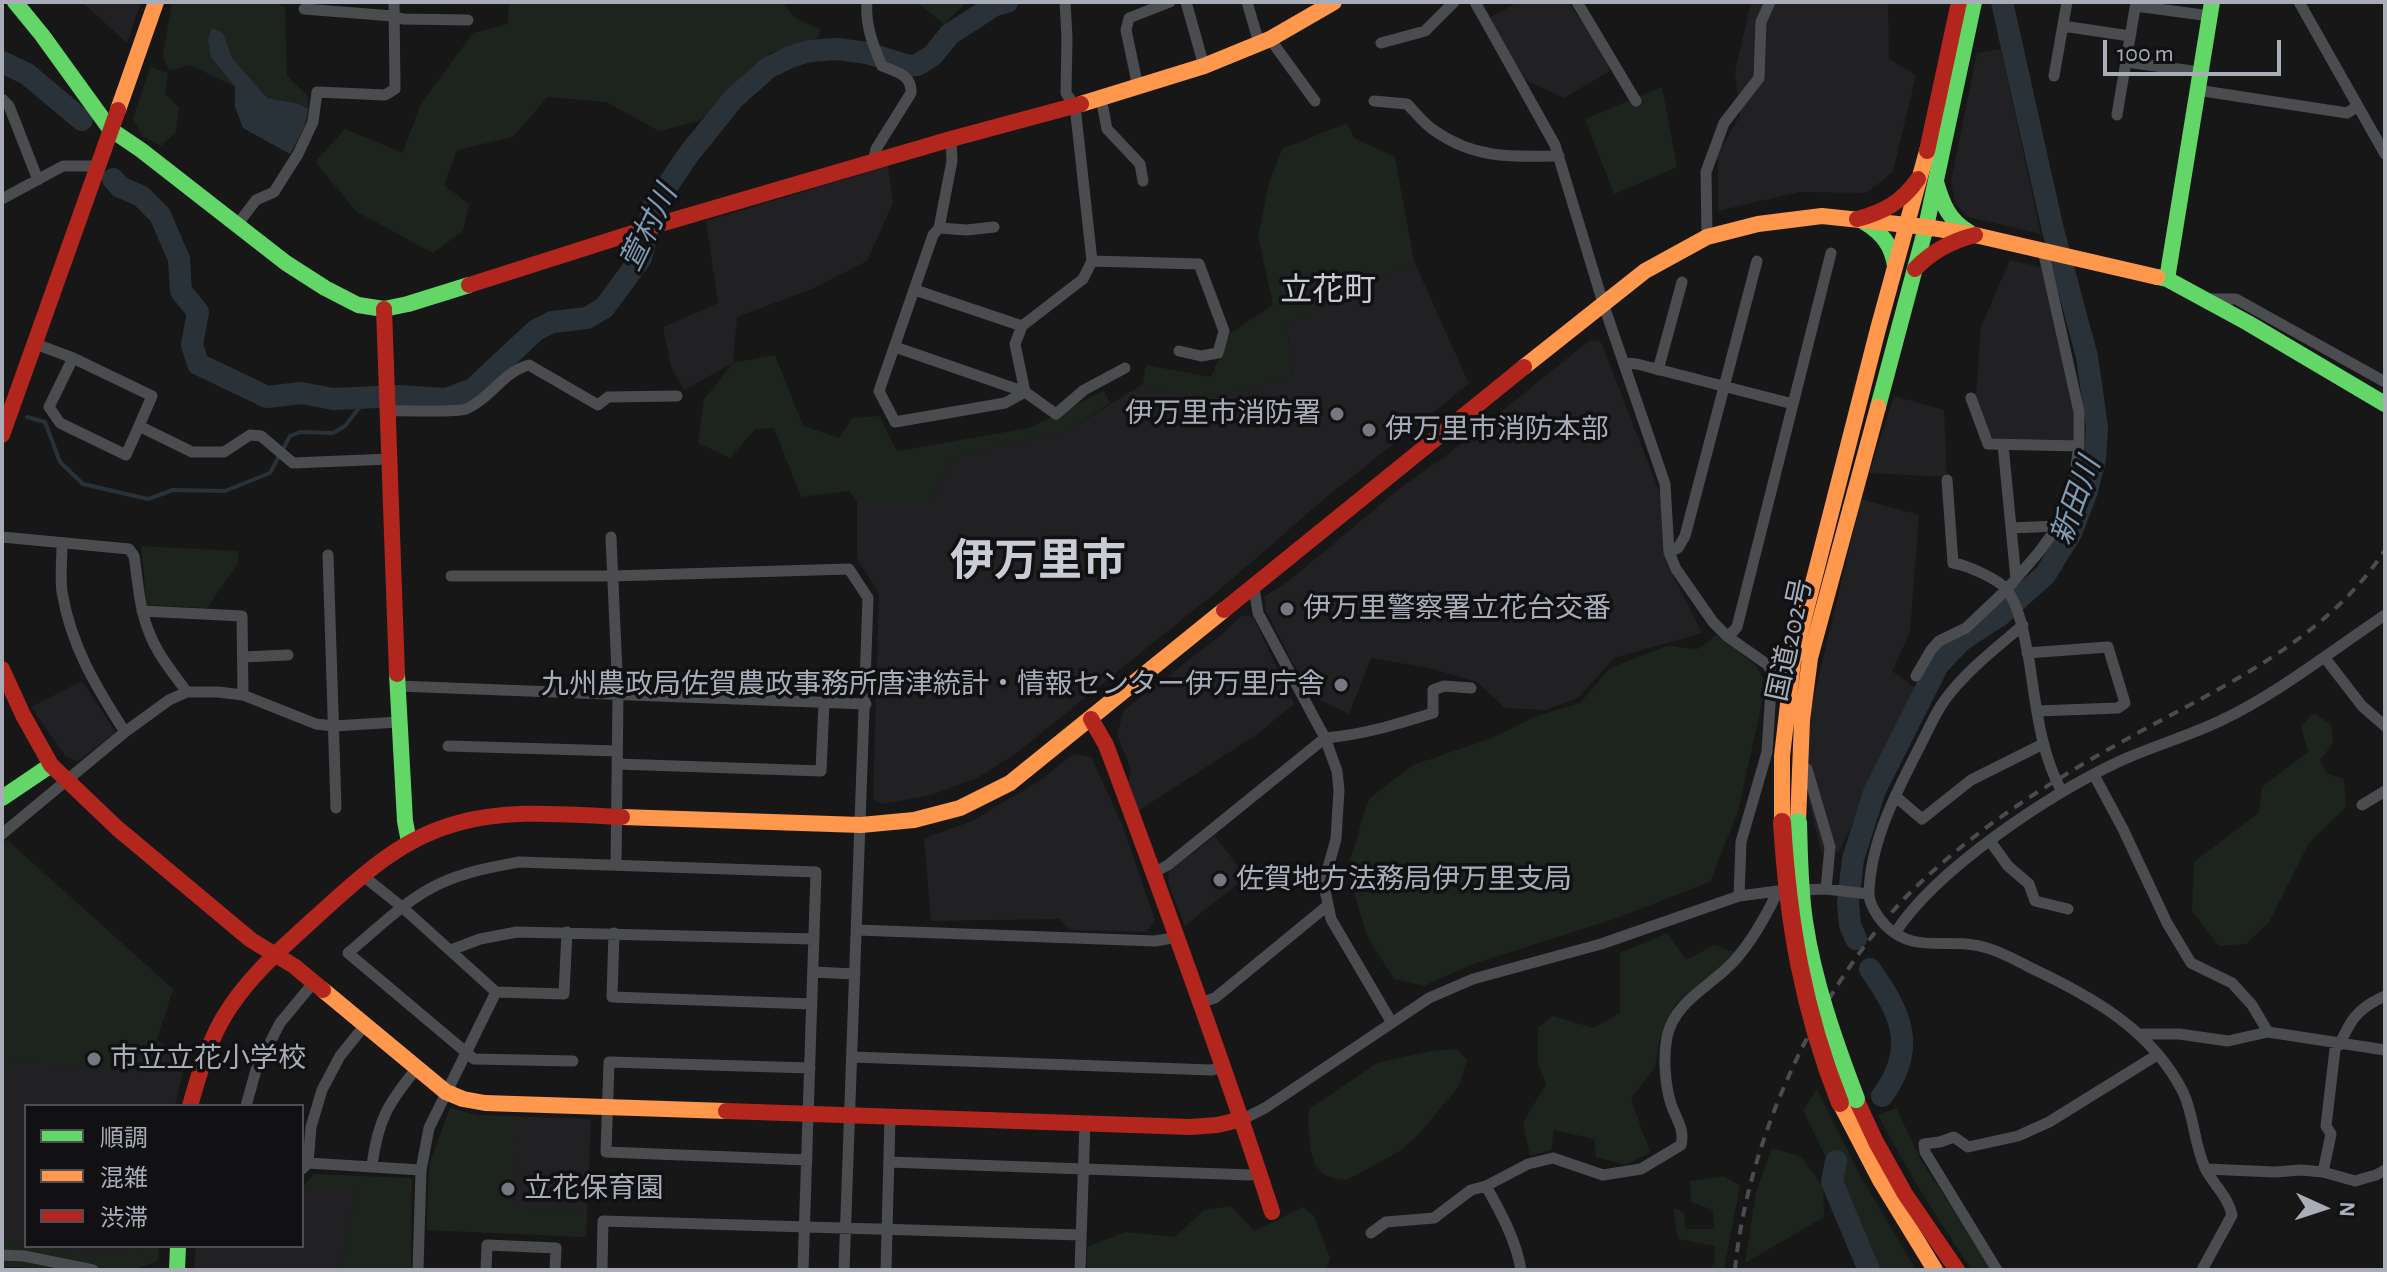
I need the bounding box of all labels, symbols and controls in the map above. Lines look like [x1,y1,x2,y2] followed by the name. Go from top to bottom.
[2107,24,2285,74] scale bar
[2117,42,2174,66] text: 100 m
[613,180,685,276] water label: 萱村川
[1280,271,1376,309] district label: 立花町
[1125,397,1321,431] place label: 伊万里市消防署
[1328,405,1346,423] marker: 伊万里市消防署
[1385,413,1609,447] place label: 伊万里市消防本部
[1360,421,1378,439] marker: 伊万里市消防本部
[2044,453,2108,549] water label: 新田川
[950,536,1126,588] district label: 伊万里市
[1761,576,1819,704] street label: 国道202号
[1303,592,1611,626] place label: 伊万里警察署立花台交番
[1278,600,1296,618] marker: 伊万里警察署立花台交番
[541,668,1325,702] place label: 九州農政局佐賀農政事務所唐津統計・情報センター伊万里庁舎
[1332,676,1350,694] marker: 九州農政局佐賀農政事務所唐津統計・情報センター伊万里庁舎
[1236,863,1572,897] place label: 佐賀地方法務局伊万里支局
[1211,871,1229,889] marker: 佐賀地方法務局伊万里支局
[110,1042,306,1076] place label: 市立立花小学校
[85,1050,103,1068] marker: 市立立花小学校
[24,1104,304,1248] legend
[100,1127,148,1151] text: 順調
[100,1167,148,1191] text: 混雑
[2283,1168,2363,1248] north arrow
[524,1172,664,1206] place label: 立花保育園
[499,1180,517,1198] marker: 立花保育園
[2336,1201,2358,1217] text: N
[100,1207,148,1231] text: 渋滞

